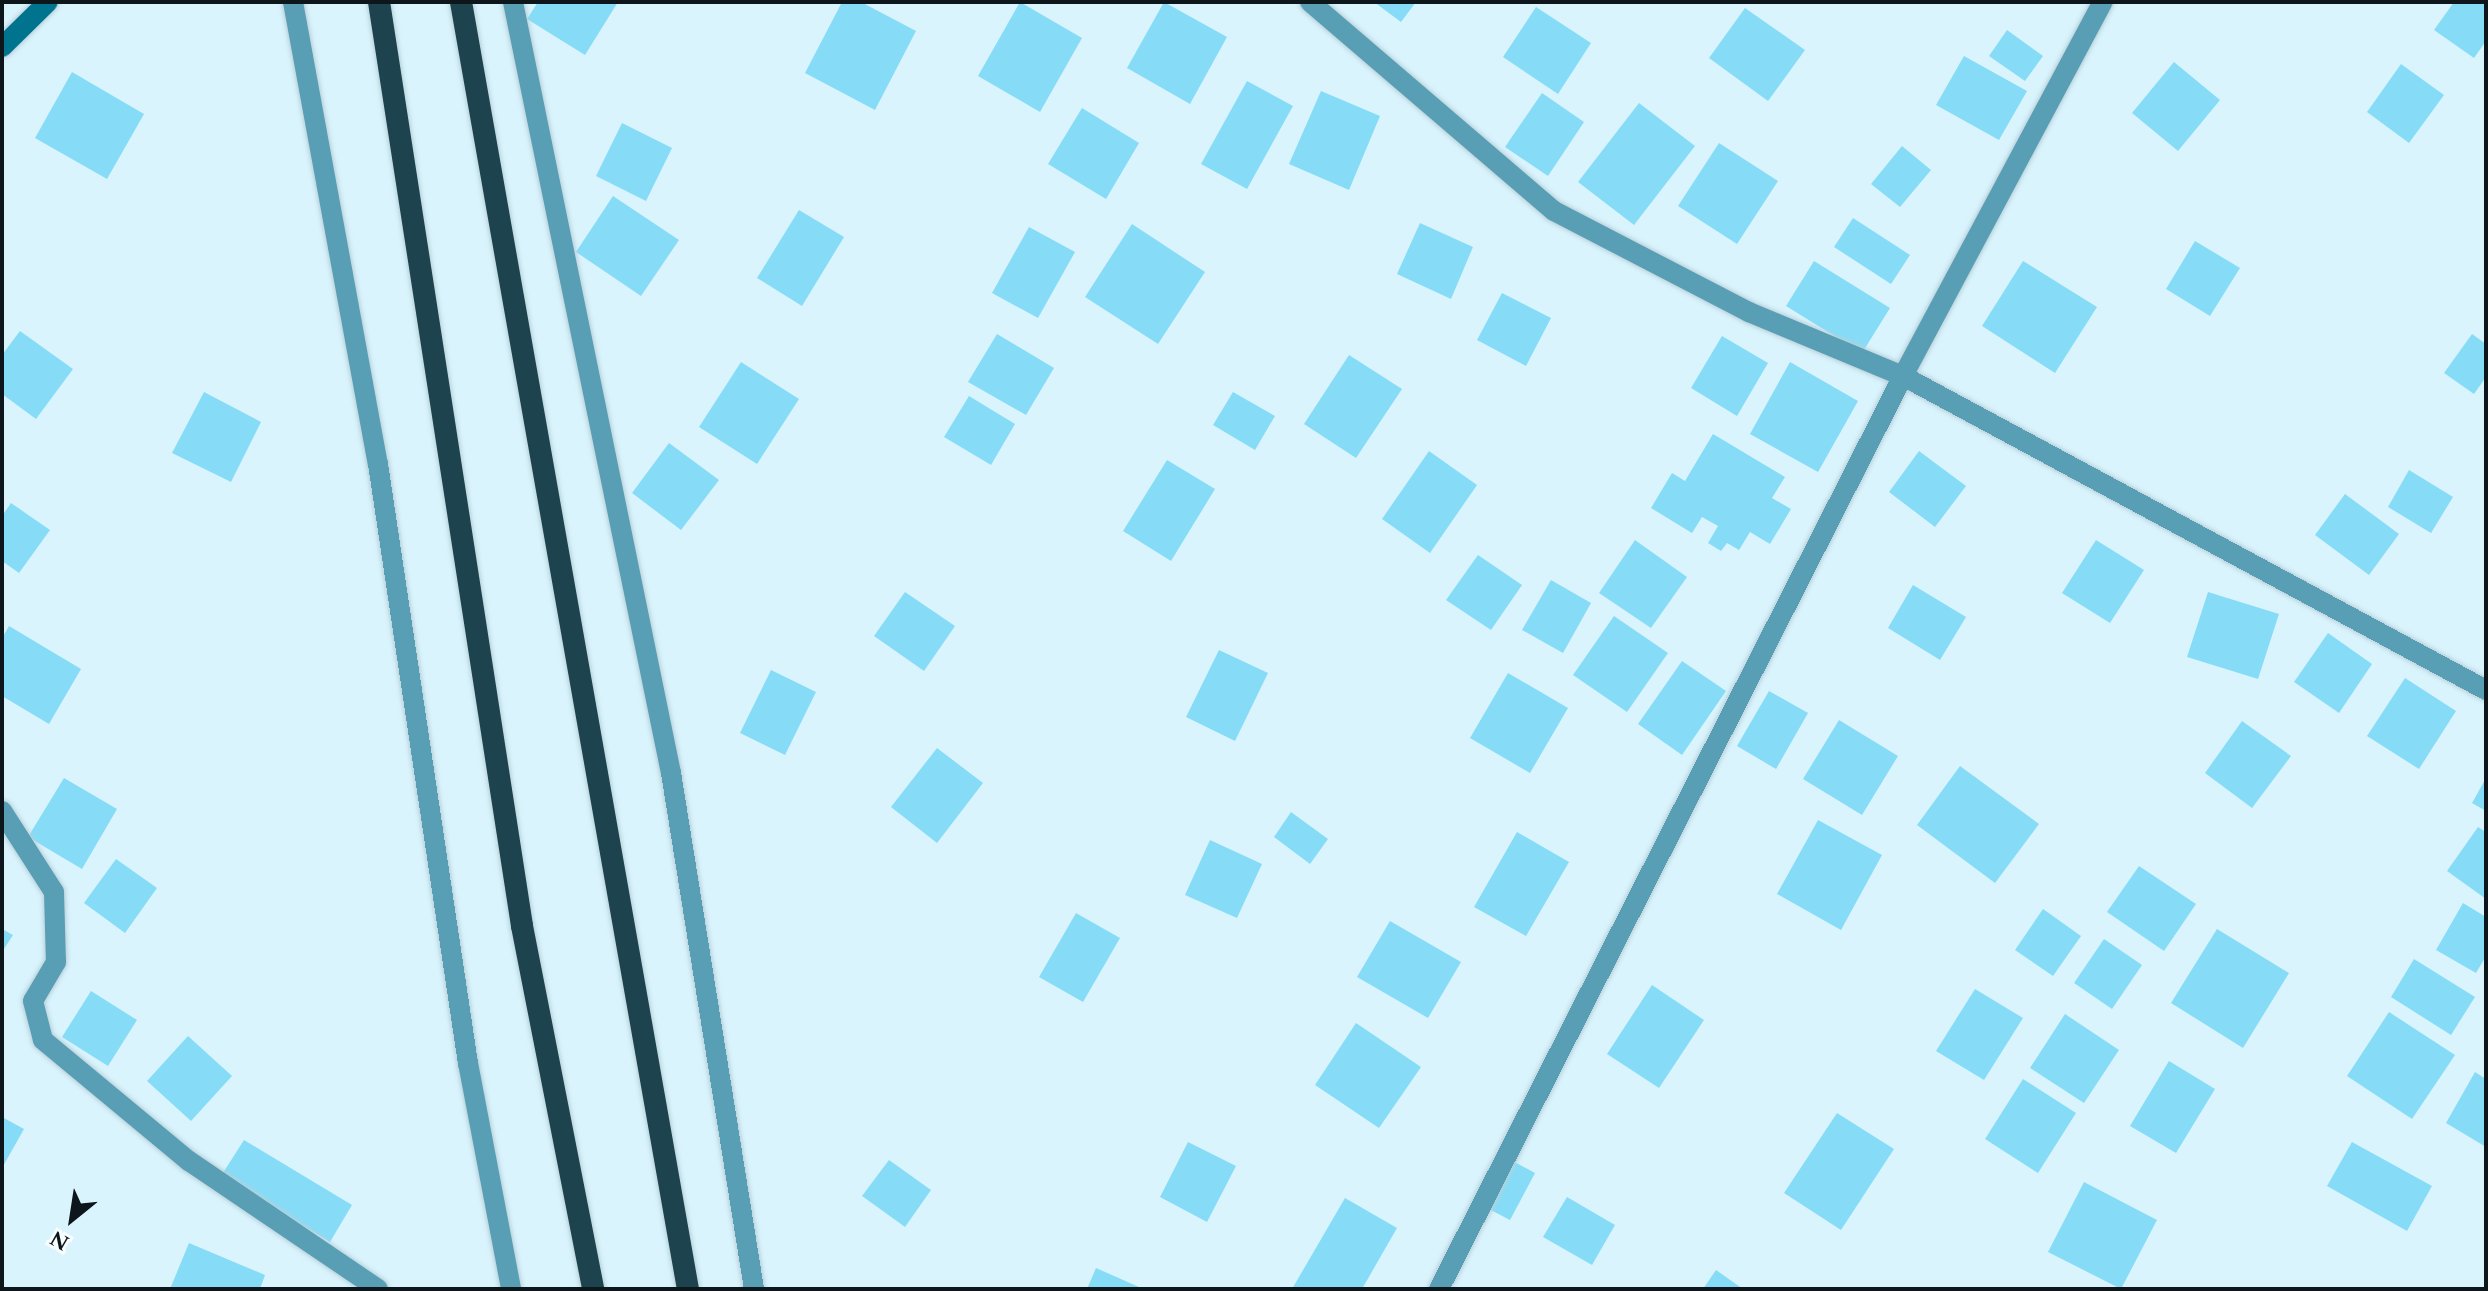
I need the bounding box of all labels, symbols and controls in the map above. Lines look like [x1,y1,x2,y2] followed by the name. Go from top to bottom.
[32,1179,112,1259] north arrow
[44,1221,76,1259] text: N

